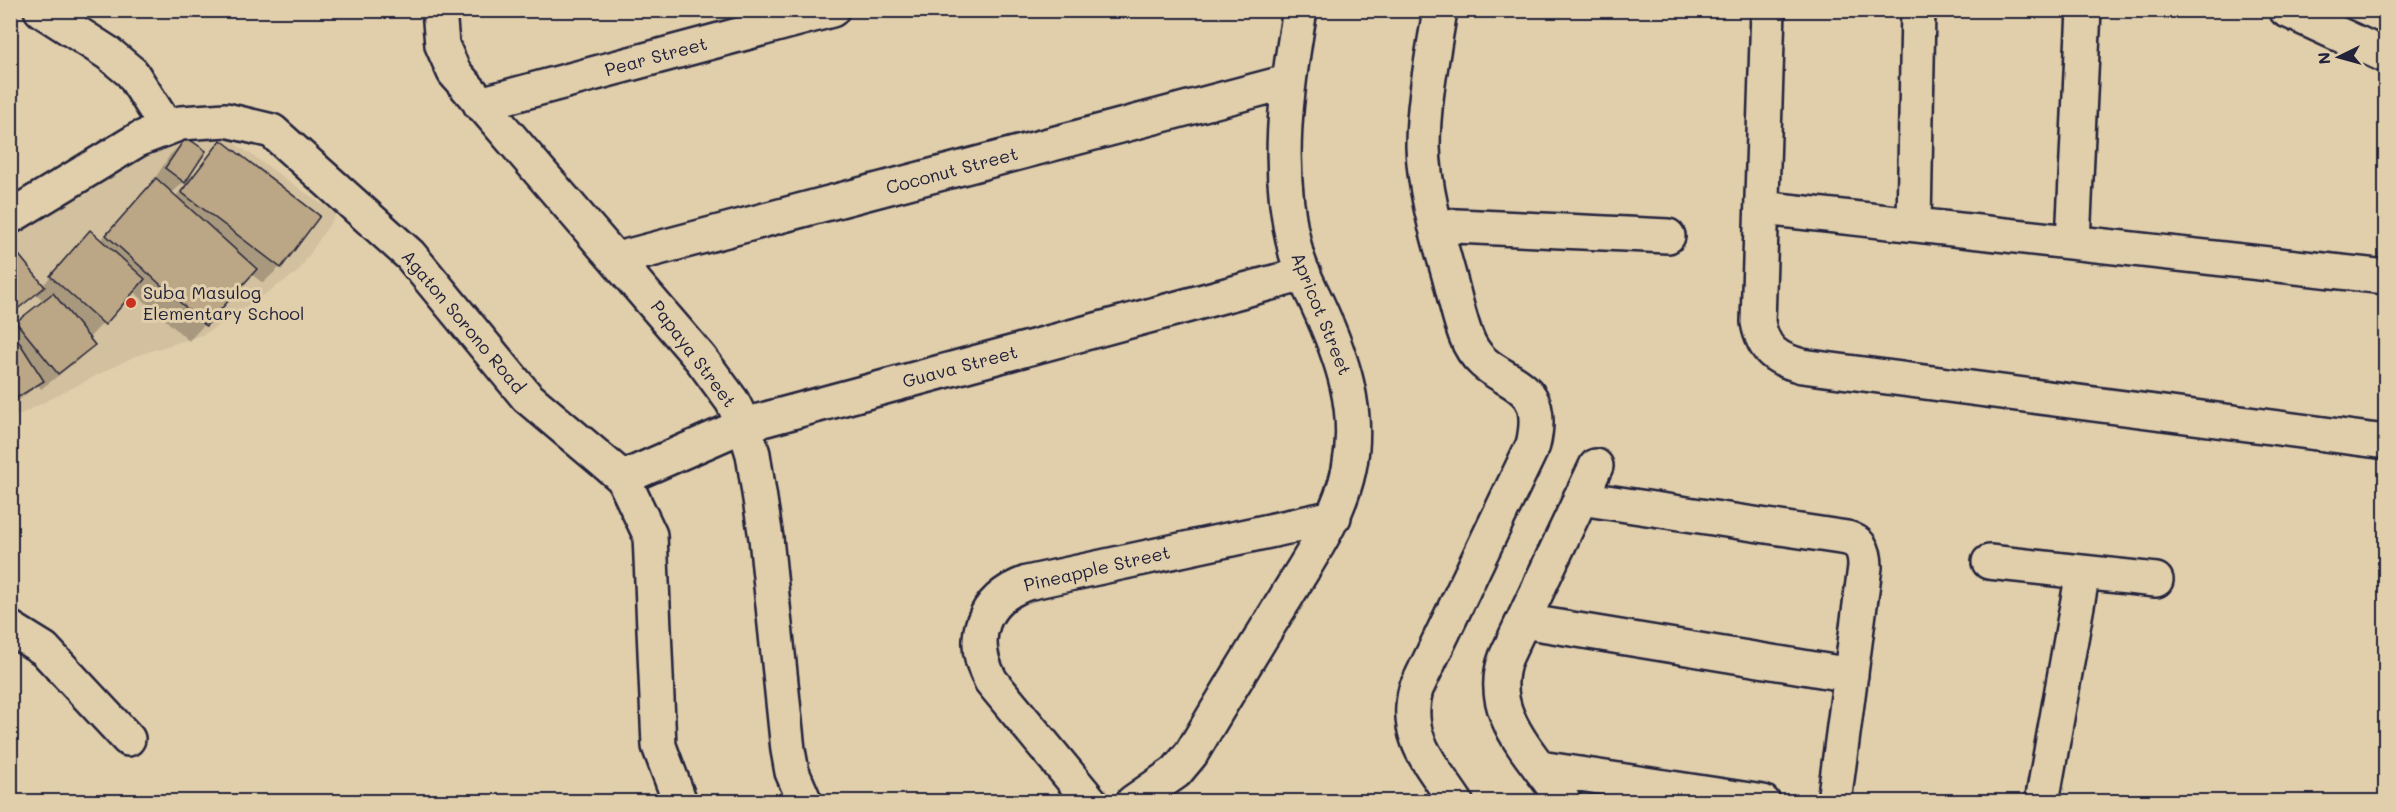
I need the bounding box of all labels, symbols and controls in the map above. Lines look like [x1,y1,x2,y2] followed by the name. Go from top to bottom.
[2309,27,2369,87] north arrow
[602,31,710,81] street label: Pear Street
[2313,51,2335,65] text: N
[883,141,1020,199] street label: Coconut Street
[397,245,531,398] street label: Agaton Sorono Road
[1286,249,1357,379] street label: Apricot Street
[143,280,305,325] place label: Suba Masulog Elementary School
[646,295,742,412] street label: Papaya Street
[124,296,138,310] marker: Suba Masulog Elementary School
[900,339,1020,393] street label: Guava Street
[1021,539,1172,597] street label: Pineapple Street

